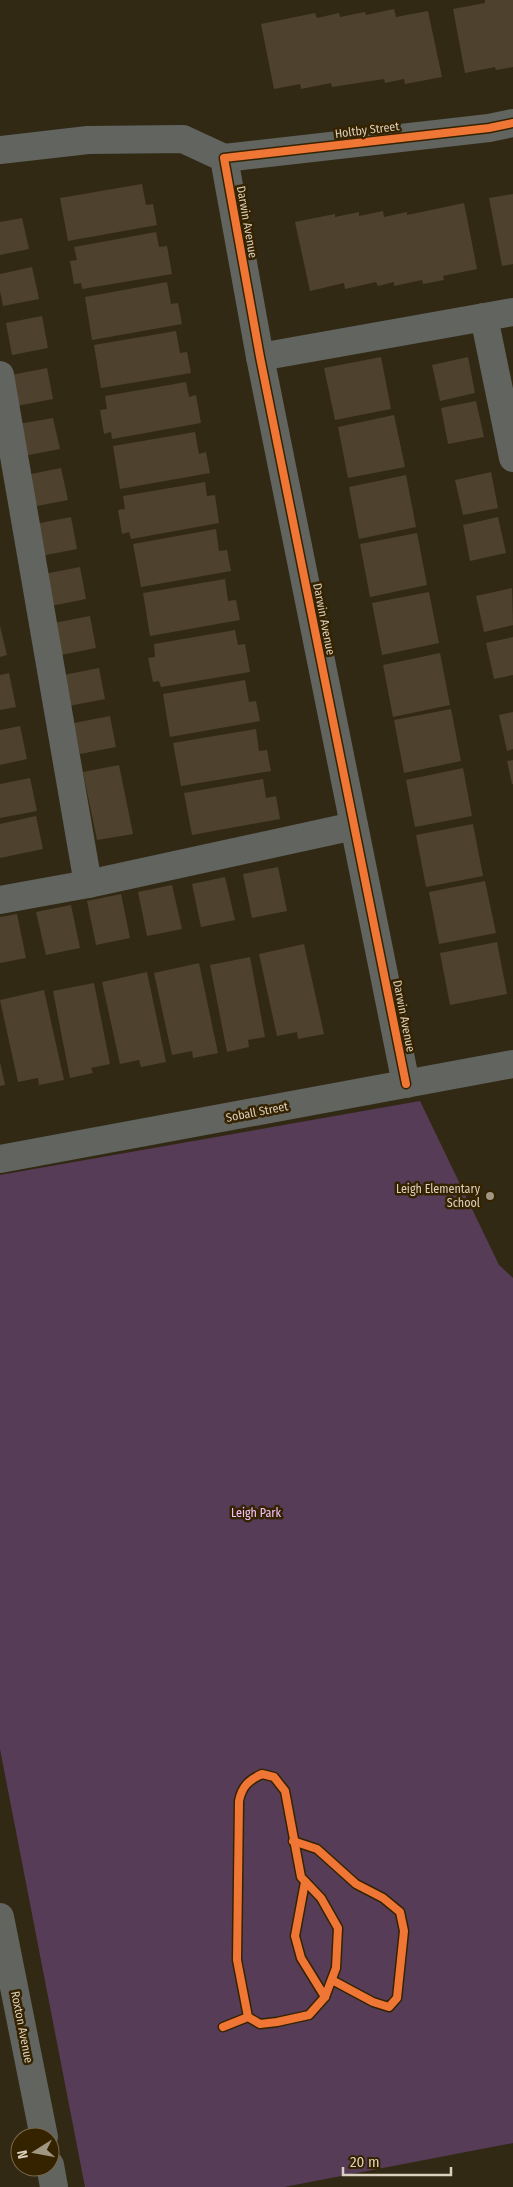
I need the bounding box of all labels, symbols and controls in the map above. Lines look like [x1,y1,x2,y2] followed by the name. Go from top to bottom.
[334,119,400,141] street label: Holtby Street
[234,185,260,259] street label: Darwin Avenue
[310,582,338,656] street label: Darwin Avenue
[390,979,418,1053] street label: Darwin Avenue
[225,1099,289,1125] street label: Soball Street
[396,1182,481,1210] place label: Leigh Elementary School
[484,1190,496,1202] marker: Leigh Elementary School
[231,1506,281,1520] park label: Leigh Park
[8,1990,36,2064] street label: Roxton Avenue
[10,2127,60,2177] north arrow
[343,2144,450,2176] scale bar
[14,2149,32,2160] text: N
[350,2153,380,2171] text: 20 m

